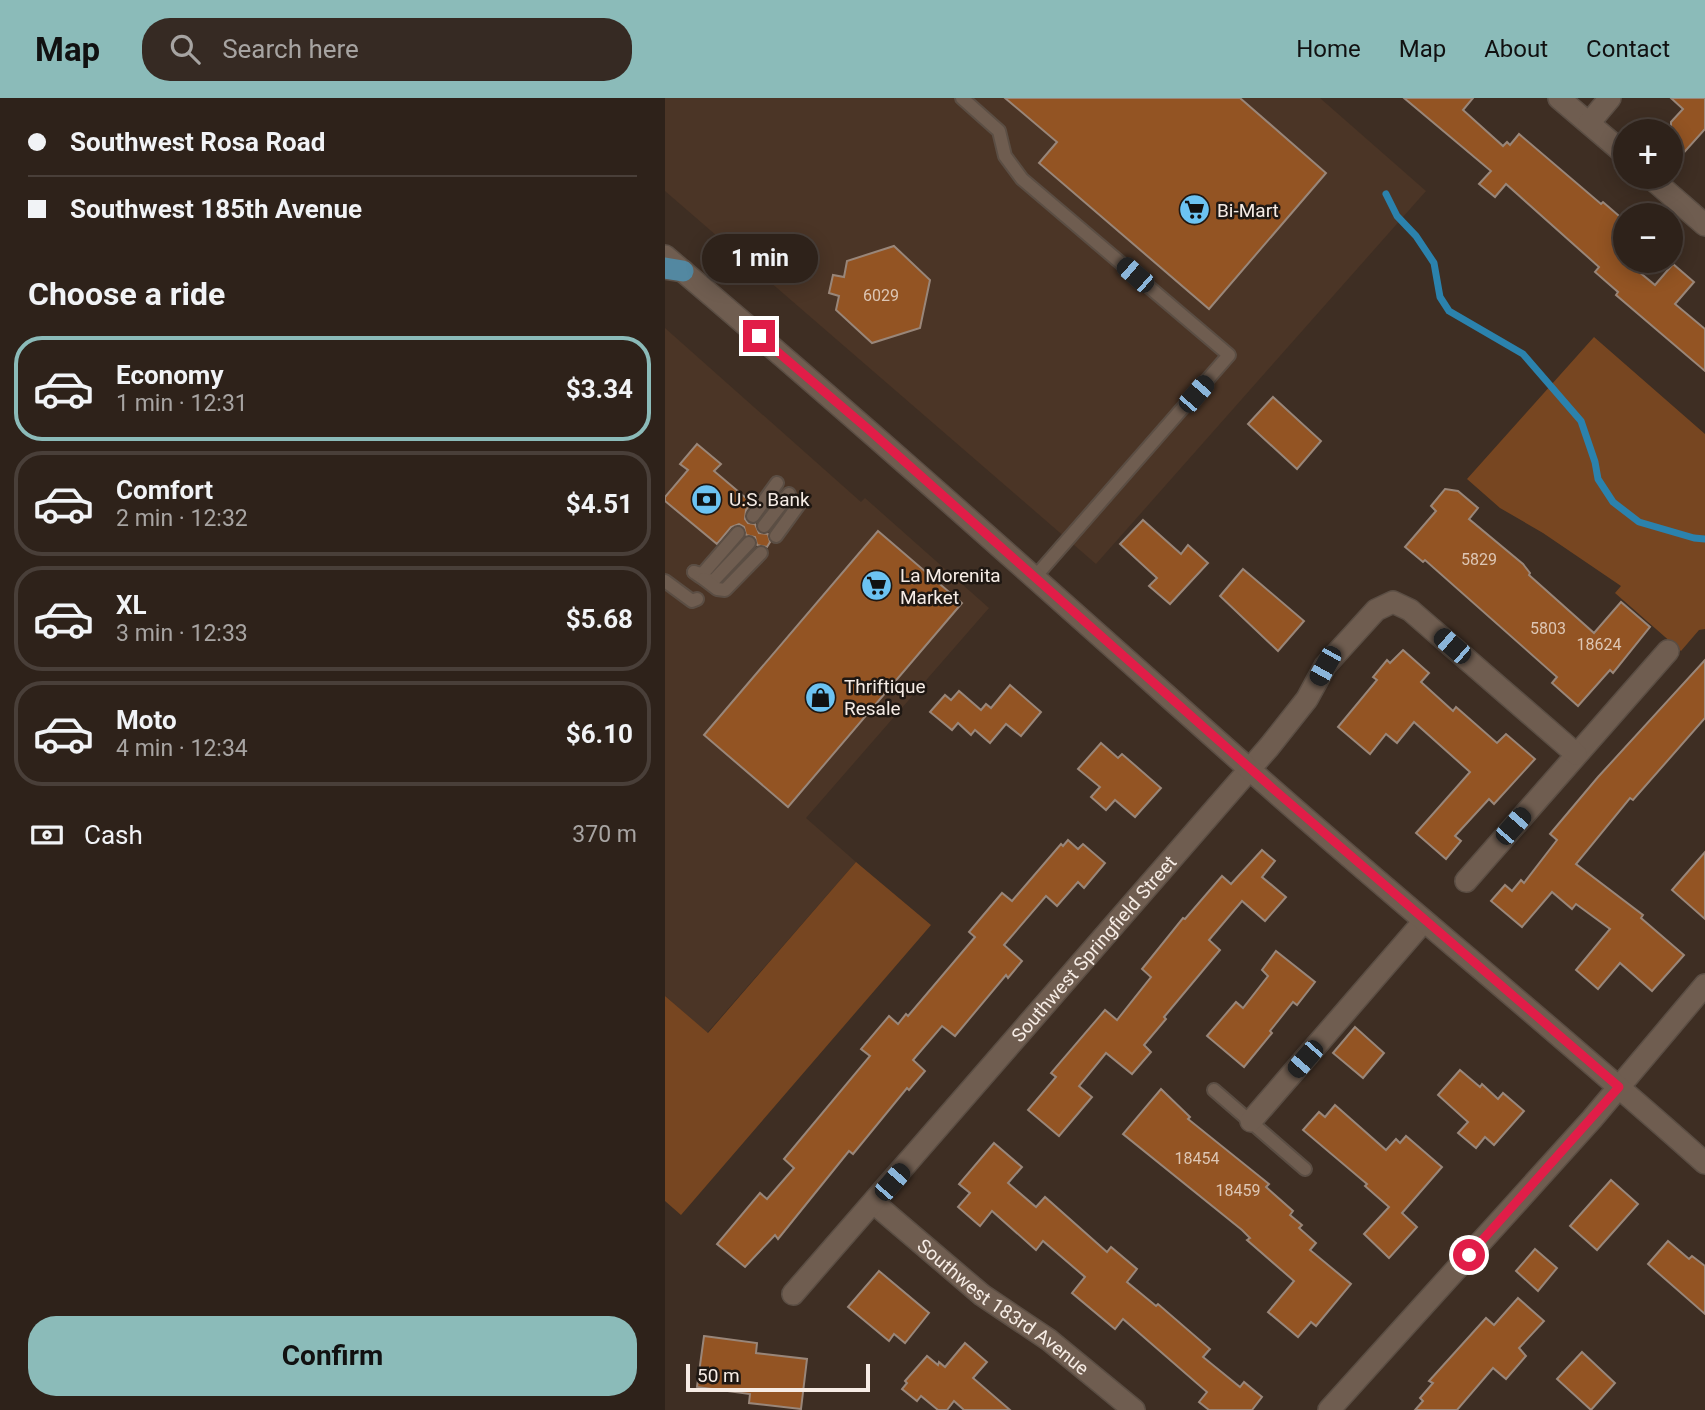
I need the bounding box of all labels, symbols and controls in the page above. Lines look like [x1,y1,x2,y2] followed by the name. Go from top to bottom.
[142,18,632,81] search box
[35,30,100,69] text: Map
[166,30,204,68] icon: search
[222,34,359,64] text: Search here
[1296,35,1361,63] text: Home
[1399,35,1446,63] text: Map
[1484,35,1548,63] text: About
[1586,35,1670,63] text: Contact
[1613,119,1683,273] map controls
[1613,119,1683,189] button: +
[70,127,325,157] text: Southwest Rosa Road
[1177,193,1211,227] supermarket icon: Bi-Mart
[70,194,362,224] text: Southwest 185th Avenue
[1217,199,1279,222] place label: Bi-Mart
[1613,203,1683,273] button: −
[701,234,817,284] callout: 1 min
[731,245,789,272] text: 1 min
[1113,253,1158,297] car
[28,275,225,313] text: Choose a ride
[863,286,899,305] house number: 6029
[743,320,775,352] route end
[32,357,95,420] icon: car
[116,360,223,390] text: Economy
[1175,371,1218,417] car
[566,374,633,404] text: $3.34
[116,390,248,417] text: 1 min · 12:31
[32,472,95,535] icon: car
[116,475,213,505] text: Comfort
[689,482,723,516] bank icon: U.S. Bank
[729,488,810,511] place label: U.S. Bank
[566,489,633,519] text: $4.51
[116,505,248,532] text: 2 min · 12:32
[1461,550,1497,569] house number: 5829
[900,564,1001,609] place label: La Morenita Market
[860,569,894,603] supermarket icon: La Morenita Market
[32,587,95,650] icon: car
[116,590,147,620] text: XL
[566,604,633,634] text: $5.68
[1530,619,1566,638] house number: 5803
[116,620,248,647] text: 3 min · 12:33
[1430,624,1475,668] car
[1577,635,1621,654] house number: 18624
[1306,643,1345,689] car
[844,675,926,720] place label: Thriftique Resale
[804,680,838,714] shop icon: Thriftique Resale
[32,702,95,765] icon: car
[116,705,177,735] text: Moto
[566,719,633,749] text: $6.10
[116,735,248,762] text: 4 min · 12:34
[1492,803,1535,849] car
[28,816,66,854] icon: cash
[84,820,143,850] text: Cash
[572,821,637,848] text: 370 m
[1006,851,1181,1046] street label: Southwest Springfield Street
[1284,1036,1327,1082] car
[1175,1149,1219,1168] house number: 18454
[871,1159,914,1205] car
[1216,1181,1260,1200] house number: 18459
[913,1234,1094,1380] street label: Southwest 183rd Avenue
[1453,1239,1485,1271] route start
[28,1316,637,1396] button: Confirm
[686,1361,870,1393] scale bar
[697,1364,740,1387] text: 50 m

